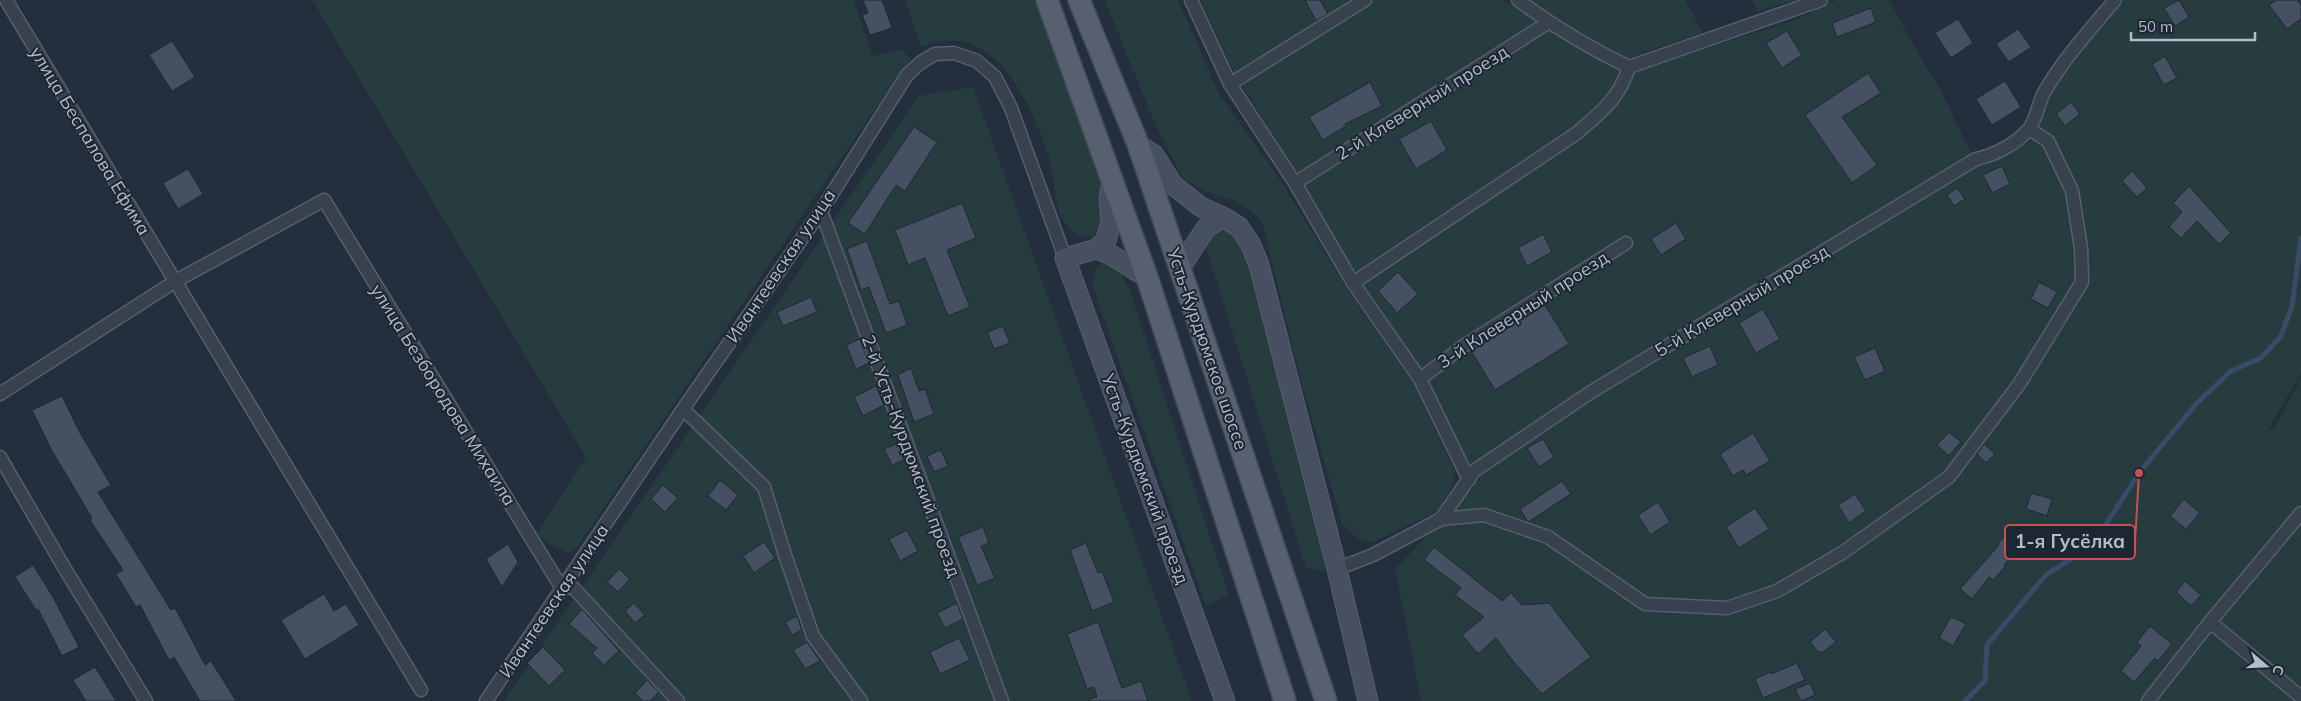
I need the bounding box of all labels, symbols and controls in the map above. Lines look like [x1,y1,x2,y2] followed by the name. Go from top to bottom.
[2131,10,2255,42] scale bar
[2138,17,2173,36] text: 50 m
[1331,40,1512,165] street label: 2-й Клеверный проезд
[25,42,156,239] street label: улица Беспалова Ефима
[721,185,840,347] street label: Ивантеевская улица
[1650,239,1833,362] street label: 5-й Клеверный проезд
[1162,244,1253,453] street label: Усть-Курдюмское шоссе
[1433,246,1613,373] street label: 3-й Клеверный проезд
[366,280,521,510] street label: улица Безбородова Михаила
[857,332,966,580] street label: 2-й Усть-Курдюмский проезд
[1096,370,1194,587] street label: Усть-Курдюмский проезд
[494,520,613,682] street label: Ивантеевская улица
[2005,525,2135,559] callout: 1-я Гусёлка
[2015,529,2125,553] text: 1-я Гусёлка
[2241,641,2291,691] north arrow
[2268,663,2288,678] text: С

